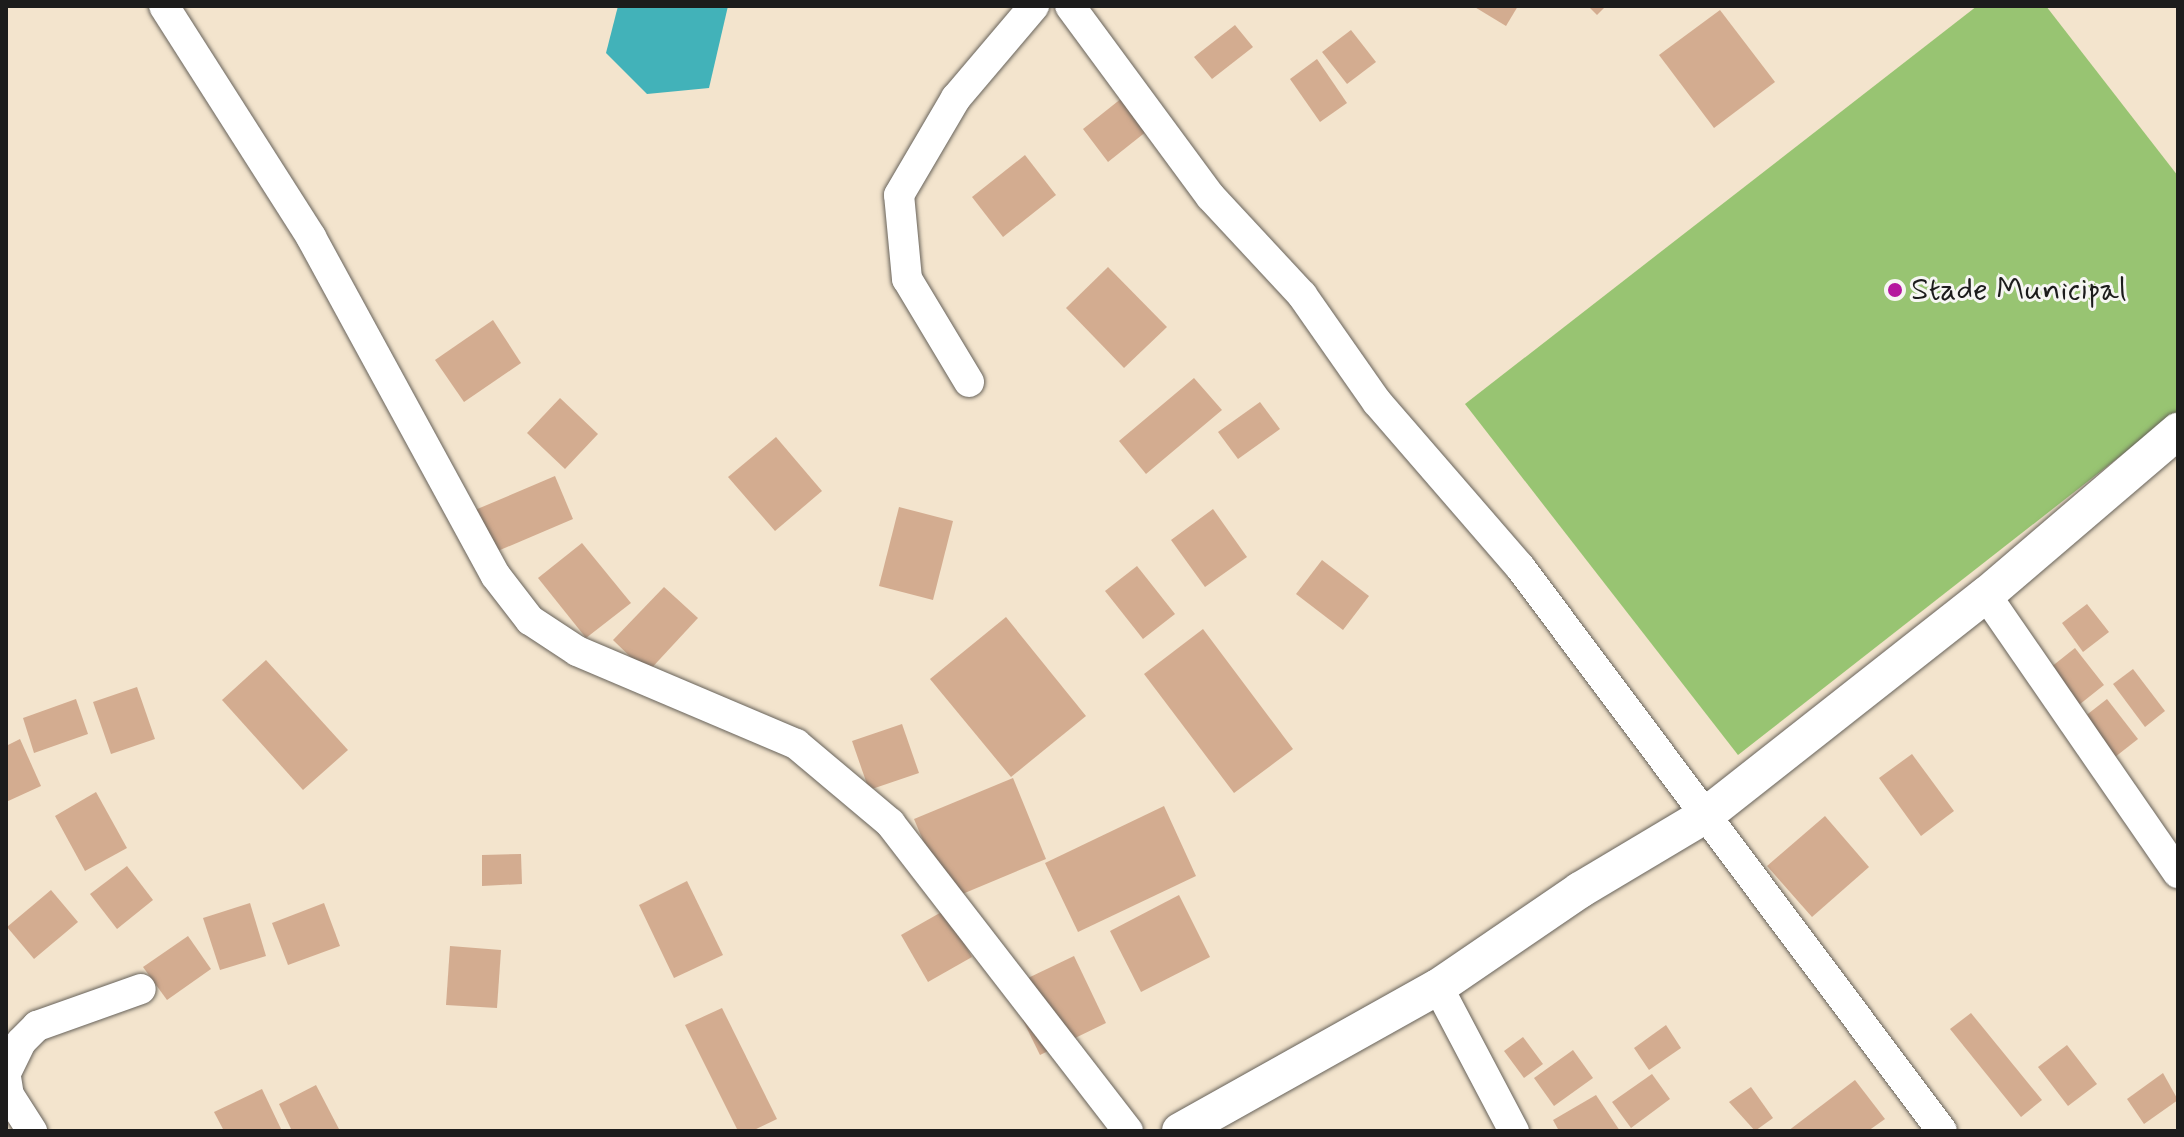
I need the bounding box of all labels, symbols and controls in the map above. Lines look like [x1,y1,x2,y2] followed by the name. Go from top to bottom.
[1911,271,2122,309] place label: Stade Municipal
[1886,281,1904,299] marker: Stade Municipal

